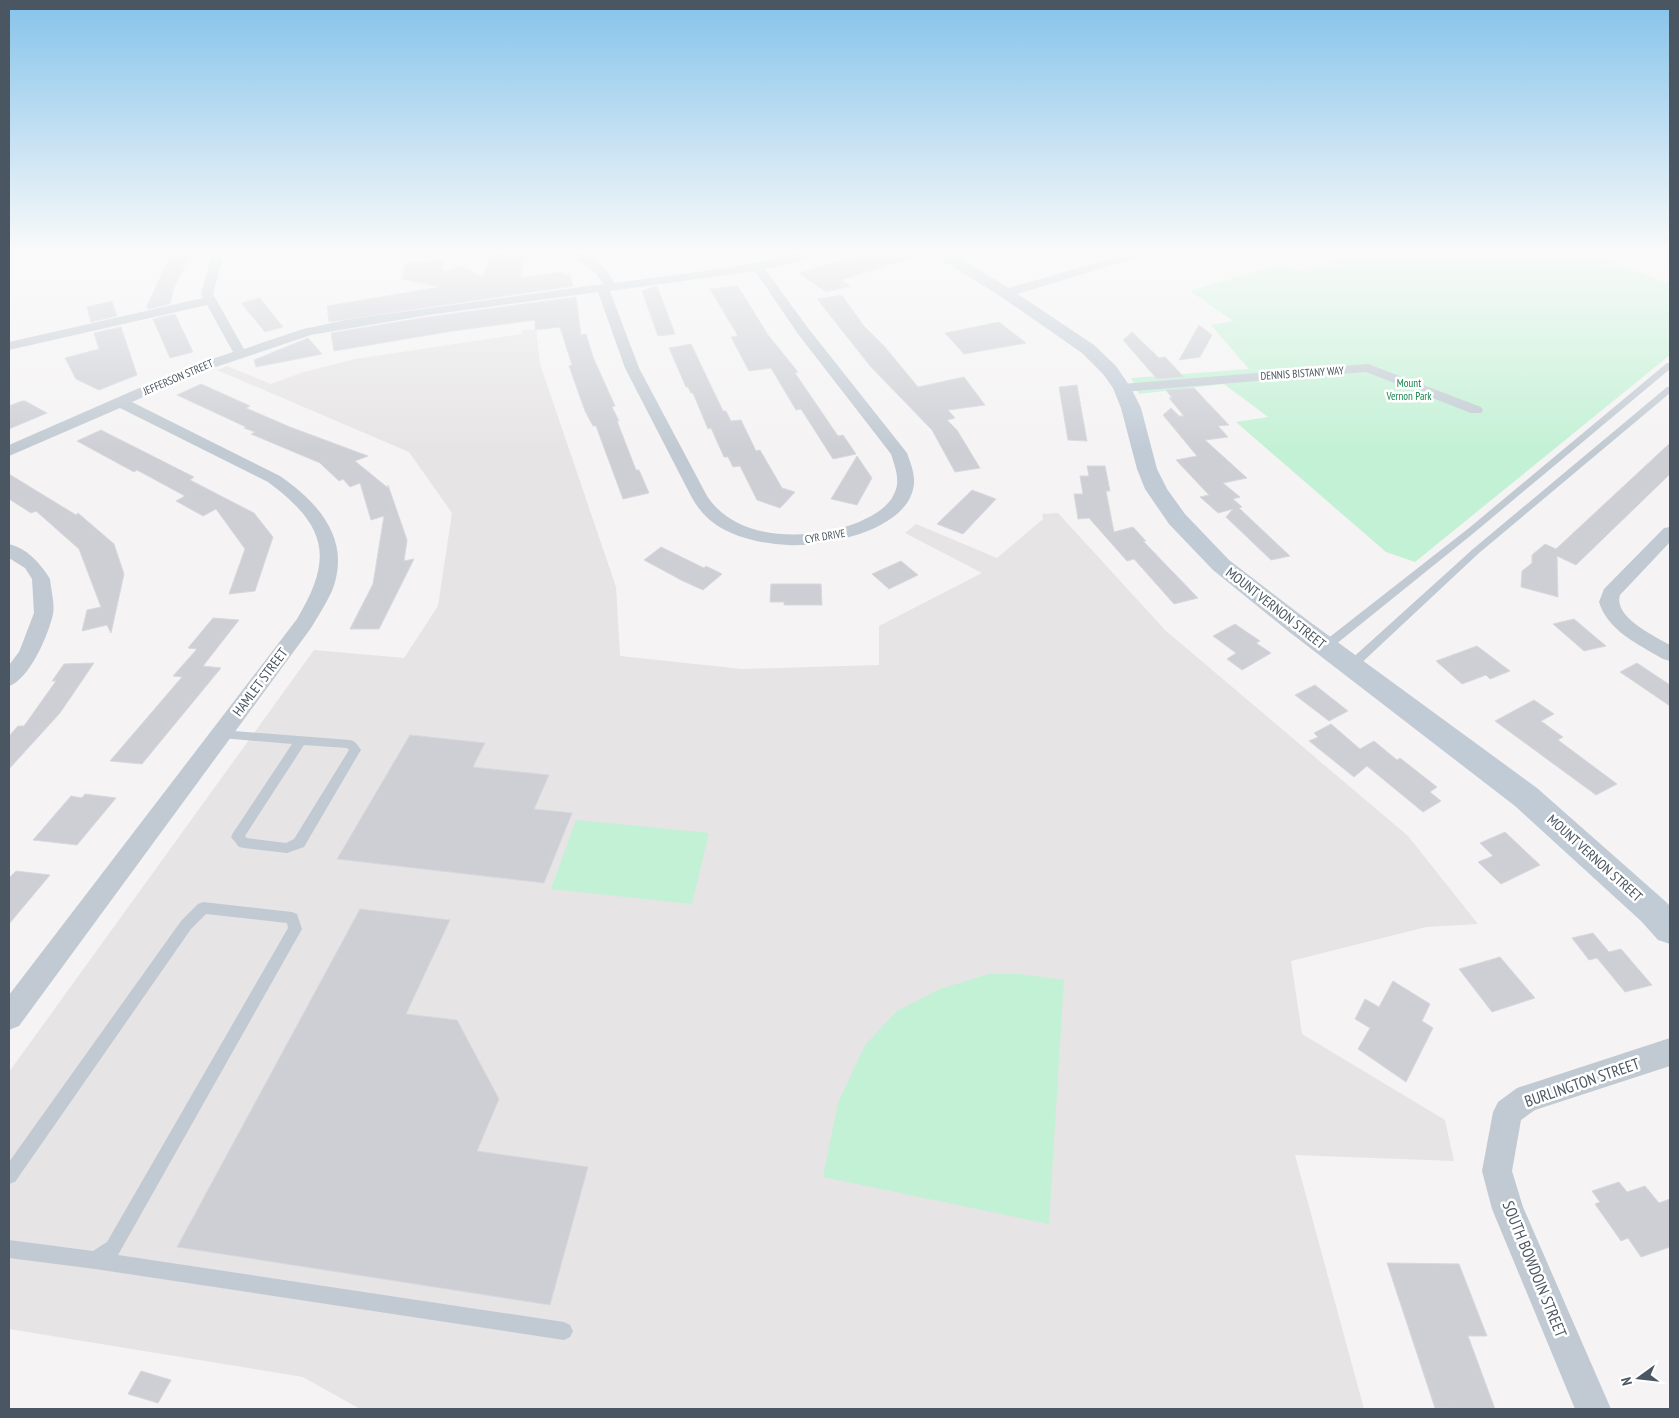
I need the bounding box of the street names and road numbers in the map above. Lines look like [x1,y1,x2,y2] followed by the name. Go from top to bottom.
[140,356,215,398] street label: JEFFERSON STREET
[1260,363,1344,383] street label: DENNIS BISTANY WAY
[804,526,846,546] street label: CYR DRIVE
[1222,563,1330,653] street label: MOUNT VERNON STREET
[228,644,292,720] street label: HAMLET STREET
[1544,810,1647,906] street label: MOUNT VERNON STREET
[1522,1053,1642,1111] street label: BURLINGTON STREET
[1498,1198,1572,1340] street label: SOUTH BOWDOIN STREET

